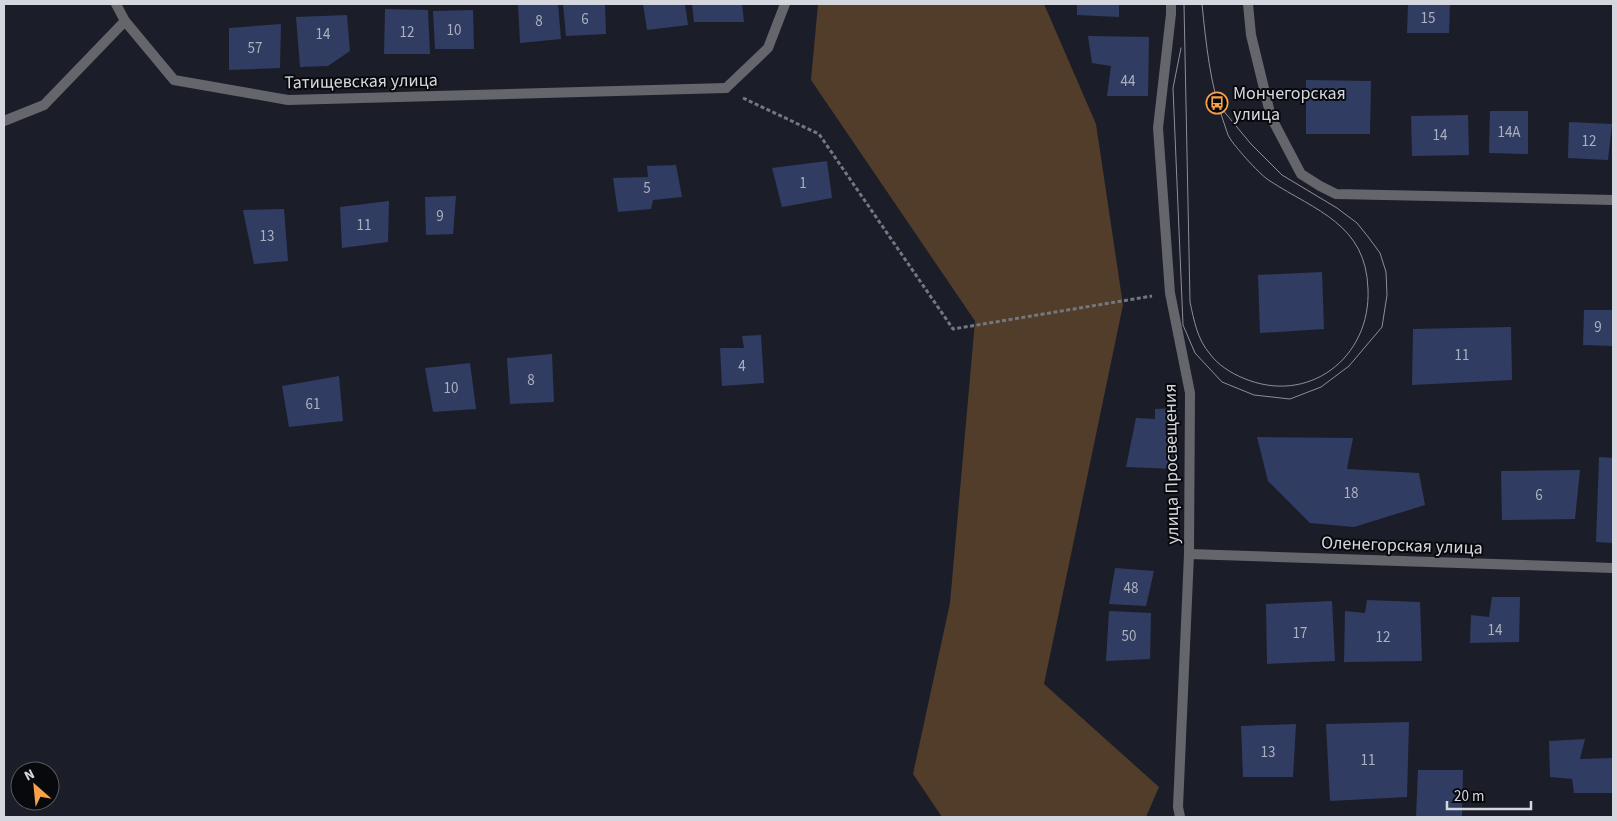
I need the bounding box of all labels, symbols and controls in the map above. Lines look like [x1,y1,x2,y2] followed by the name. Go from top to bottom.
[1421,8,1435,29] house number: 15
[581,9,589,30] house number: 6
[535,11,543,32] house number: 8
[447,20,461,41] house number: 10
[400,22,414,43] house number: 12
[316,24,331,45] house number: 14
[248,38,262,59] house number: 57
[284,68,438,95] street label: Татищевская улица
[1121,71,1136,92] house number: 44
[1233,81,1346,127] place label: Мончегорская улица
[1205,91,1229,115] bus stop icon: Мончегорская улица
[1497,122,1521,143] house number: 14А
[1433,125,1448,146] house number: 14
[1582,131,1596,152] house number: 12
[799,173,807,194] house number: 1
[643,178,651,199] house number: 5
[436,206,444,227] house number: 9
[357,215,371,236] house number: 11
[260,226,274,247] house number: 13
[1594,317,1602,338] house number: 9
[1455,345,1469,366] house number: 11
[738,356,746,377] house number: 4
[527,370,535,391] house number: 8
[444,378,458,399] house number: 10
[1158,383,1185,545] street label: улица Просвещения
[306,394,320,415] house number: 61
[1344,483,1358,504] house number: 18
[1535,485,1543,506] house number: 6
[1321,530,1483,561] street label: Оленегорская улица
[1124,578,1138,599] house number: 48
[1488,620,1503,641] house number: 14
[1293,623,1307,644] house number: 17
[1122,626,1136,647] house number: 50
[1376,627,1390,648] house number: 12
[1261,742,1275,763] house number: 13
[1361,750,1375,771] house number: 11
[10,761,60,811] north arrow
[21,764,38,786] text: N
[1447,778,1531,810] scale bar
[1454,786,1484,807] text: 20 m

